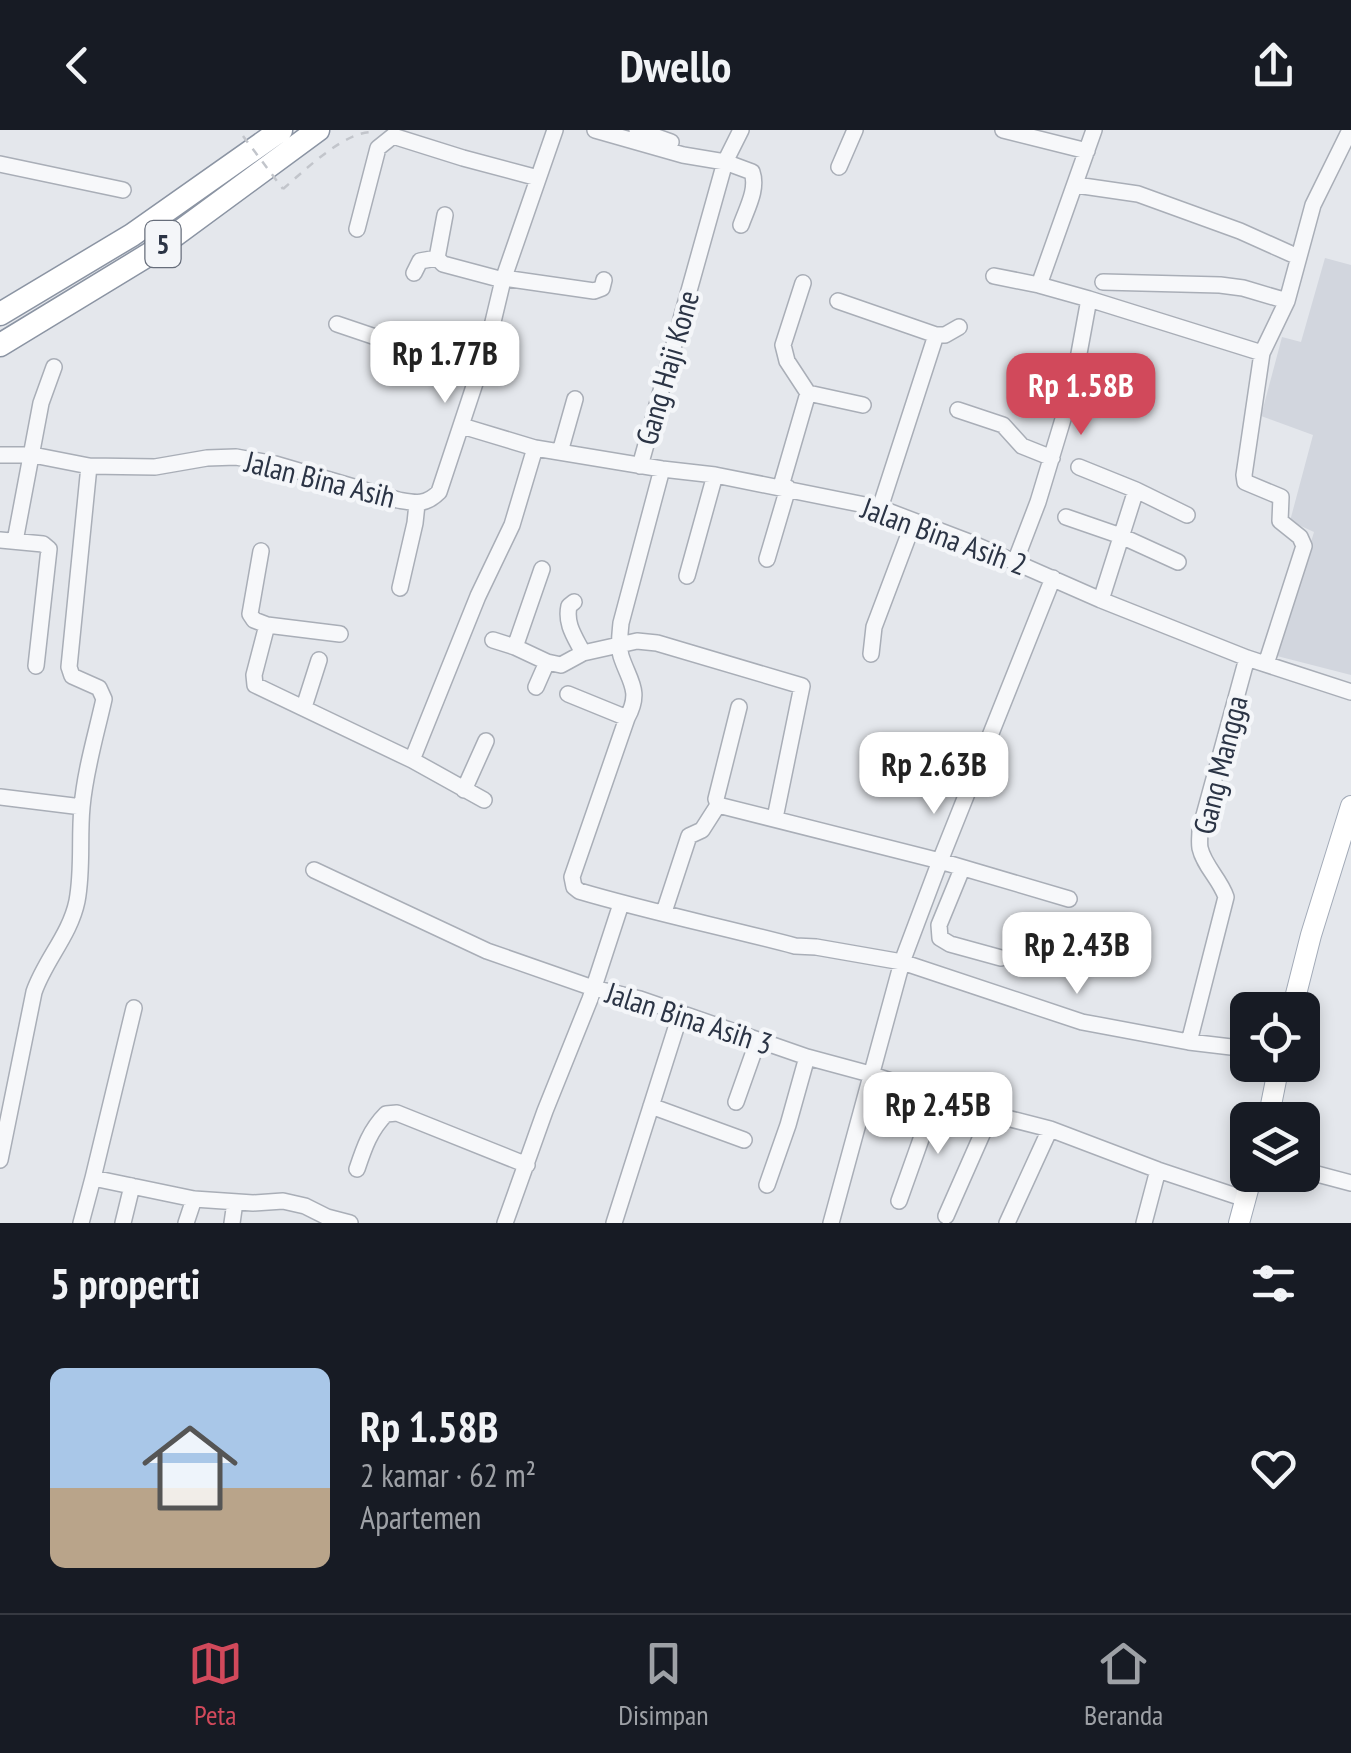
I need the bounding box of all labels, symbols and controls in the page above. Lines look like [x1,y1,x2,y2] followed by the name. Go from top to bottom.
[620,36,731,94] text: Dwello
[50,38,105,93] icon: back
[1246,38,1301,93] icon: share
[146,221,180,267] road number: 5
[626,286,707,449] street label: Gang Haji Kone
[342,321,548,406] pin: Rp 1.77B
[392,332,498,374] text: Rp 1.77B
[978,353,1184,438] pin: Rp 1.58B
[1028,364,1134,406] text: Rp 1.58B
[240,441,399,516] street label: Jalan Bina Asih
[856,487,1032,584] street label: Jalan Bina Asih 2
[1184,691,1256,838] street label: Gang Mangga
[831,732,1037,817] pin: Rp 2.63B
[881,743,987,785] text: Rp 2.63B
[974,912,1180,997] pin: Rp 2.43B
[1024,923,1130,965] text: Rp 2.43B
[600,972,778,1063] street label: Jalan Bina Asih 3
[1230,992,1320,1192] map controls
[1230,992,1320,1082] button: locate
[835,1072,1041,1157] pin: Rp 2.45B
[885,1083,991,1125] text: Rp 2.45B
[1230,1102,1320,1192] button: layers
[50,1256,200,1311] text: 5 properti
[1246,1256,1301,1311] icon: filters
[360,1399,498,1454] text: Rp 1.58B
[130,1408,250,1528] icon: home
[1246,1441,1301,1496] icon: heart
[360,1454,536,1496] text: 2 kamar · 62 m²
[360,1496,481,1538] text: Apartemen
[188,1636,243,1733] tab: Peta
[618,1636,708,1733] tab: Disimpan
[1084,1636,1163,1733] tab: Beranda

